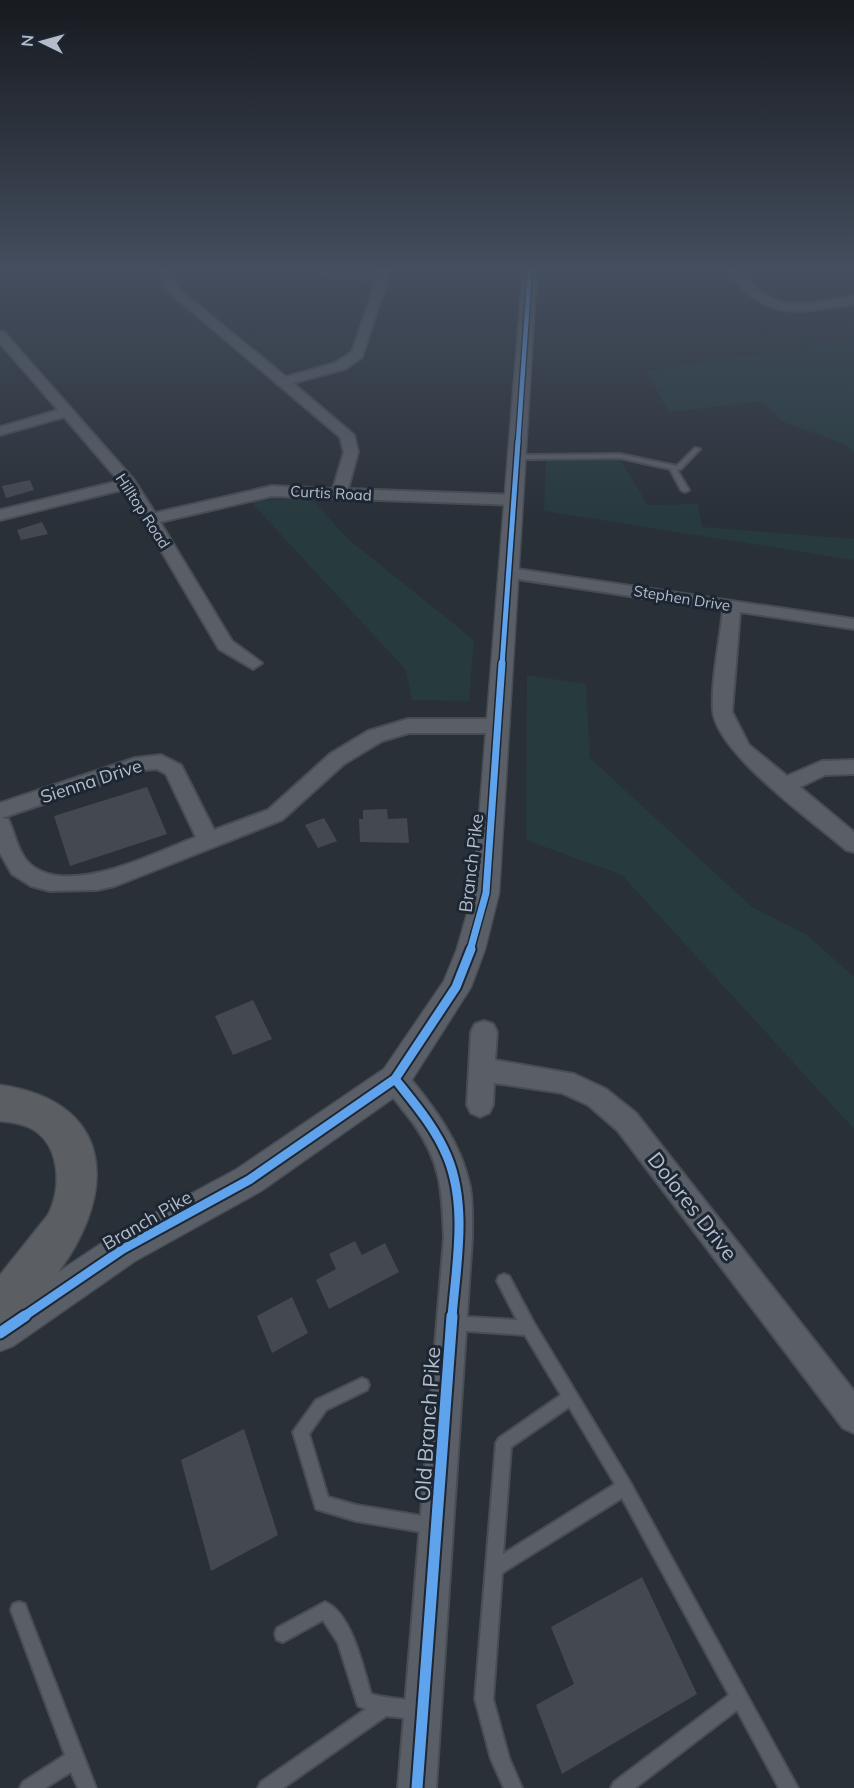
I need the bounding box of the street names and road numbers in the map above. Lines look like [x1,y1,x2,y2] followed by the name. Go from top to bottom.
[112,470,174,552] street label: Hilltop Road
[290,481,372,505] street label: Curtis Road
[632,581,732,615] street label: Stephen Drive
[37,754,145,808] street label: Sienna Drive
[454,812,488,914] street label: Branch Pike
[643,1147,743,1265] street label: Dolores Drive
[98,1185,196,1255] street label: Branch Pike
[409,1346,445,1502] street label: Old Branch Pike

